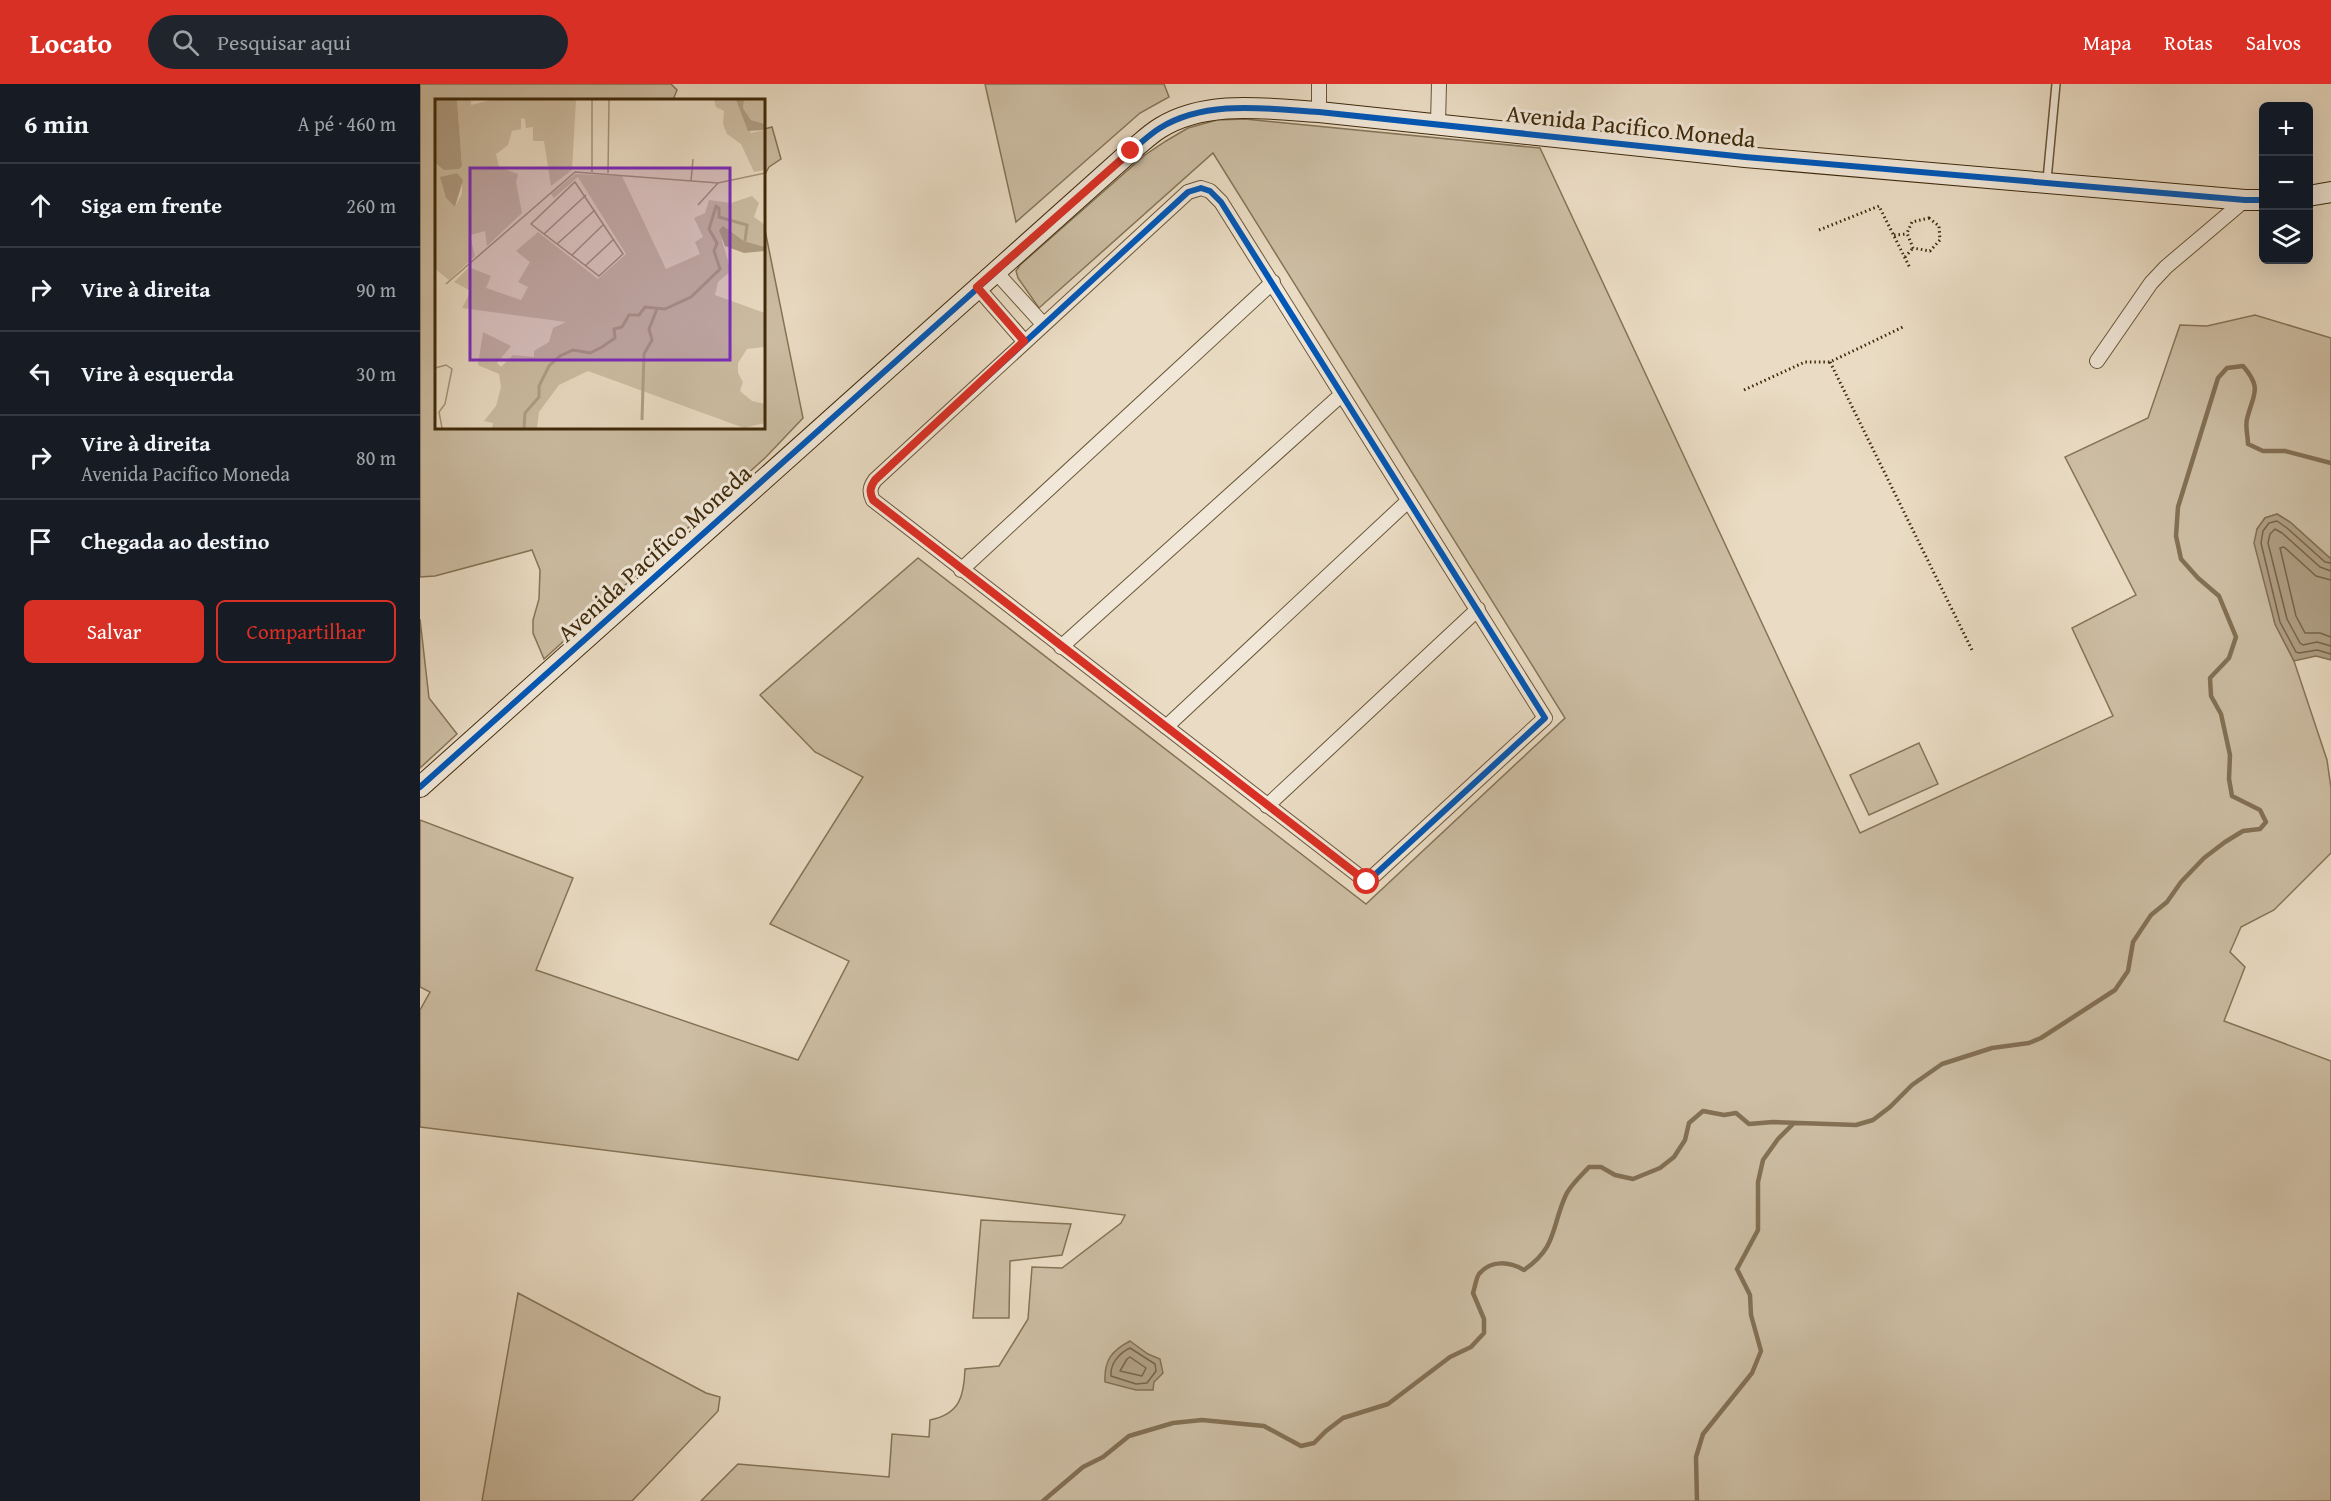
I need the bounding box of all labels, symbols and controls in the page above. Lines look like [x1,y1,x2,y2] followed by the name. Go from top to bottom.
[148,15,568,69] search box
[30,22,112,63] text: Locato
[169,26,202,59] icon: search
[217,26,351,58] text: Pesquisar aqui
[2083,27,2131,58] text: Mapa
[2164,27,2213,58] text: Rotas
[2246,27,2301,58] text: Salvos
[1504,95,1758,157] street label: Avenida Pacifico Moneda
[435,99,765,429] inset map
[2259,102,2313,264] map controls
[2259,102,2313,156] button: +
[24,104,89,143] text: 6 min
[298,109,396,138] text: A pé · 460 m
[1117,137,1143,163] route end
[2259,156,2313,210] button: −
[24,189,57,222] icon: ahead
[81,189,222,221] text: Siga em frente
[346,191,396,220] text: 260 m
[2259,210,2313,264] button: layers
[24,273,57,306] icon: right
[81,273,211,305] text: Vire à direita
[356,275,396,304] text: 90 m
[24,357,57,390] icon: left
[81,357,234,389] text: Vire à esquerda
[356,359,396,388] text: 30 m
[81,427,211,459] text: Vire à direita
[24,441,57,474] icon: right
[356,443,396,472] text: 80 m
[549,456,759,650] street label: Avenida Pacifico Moneda
[81,459,290,488] text: Avenida Pacifico Moneda
[24,525,57,558] icon: arrive
[81,525,269,557] text: Chegada ao destino
[24,600,204,663] button: Salvar
[216,600,396,663] button: Compartilhar
[1353,868,1379,894] route start

